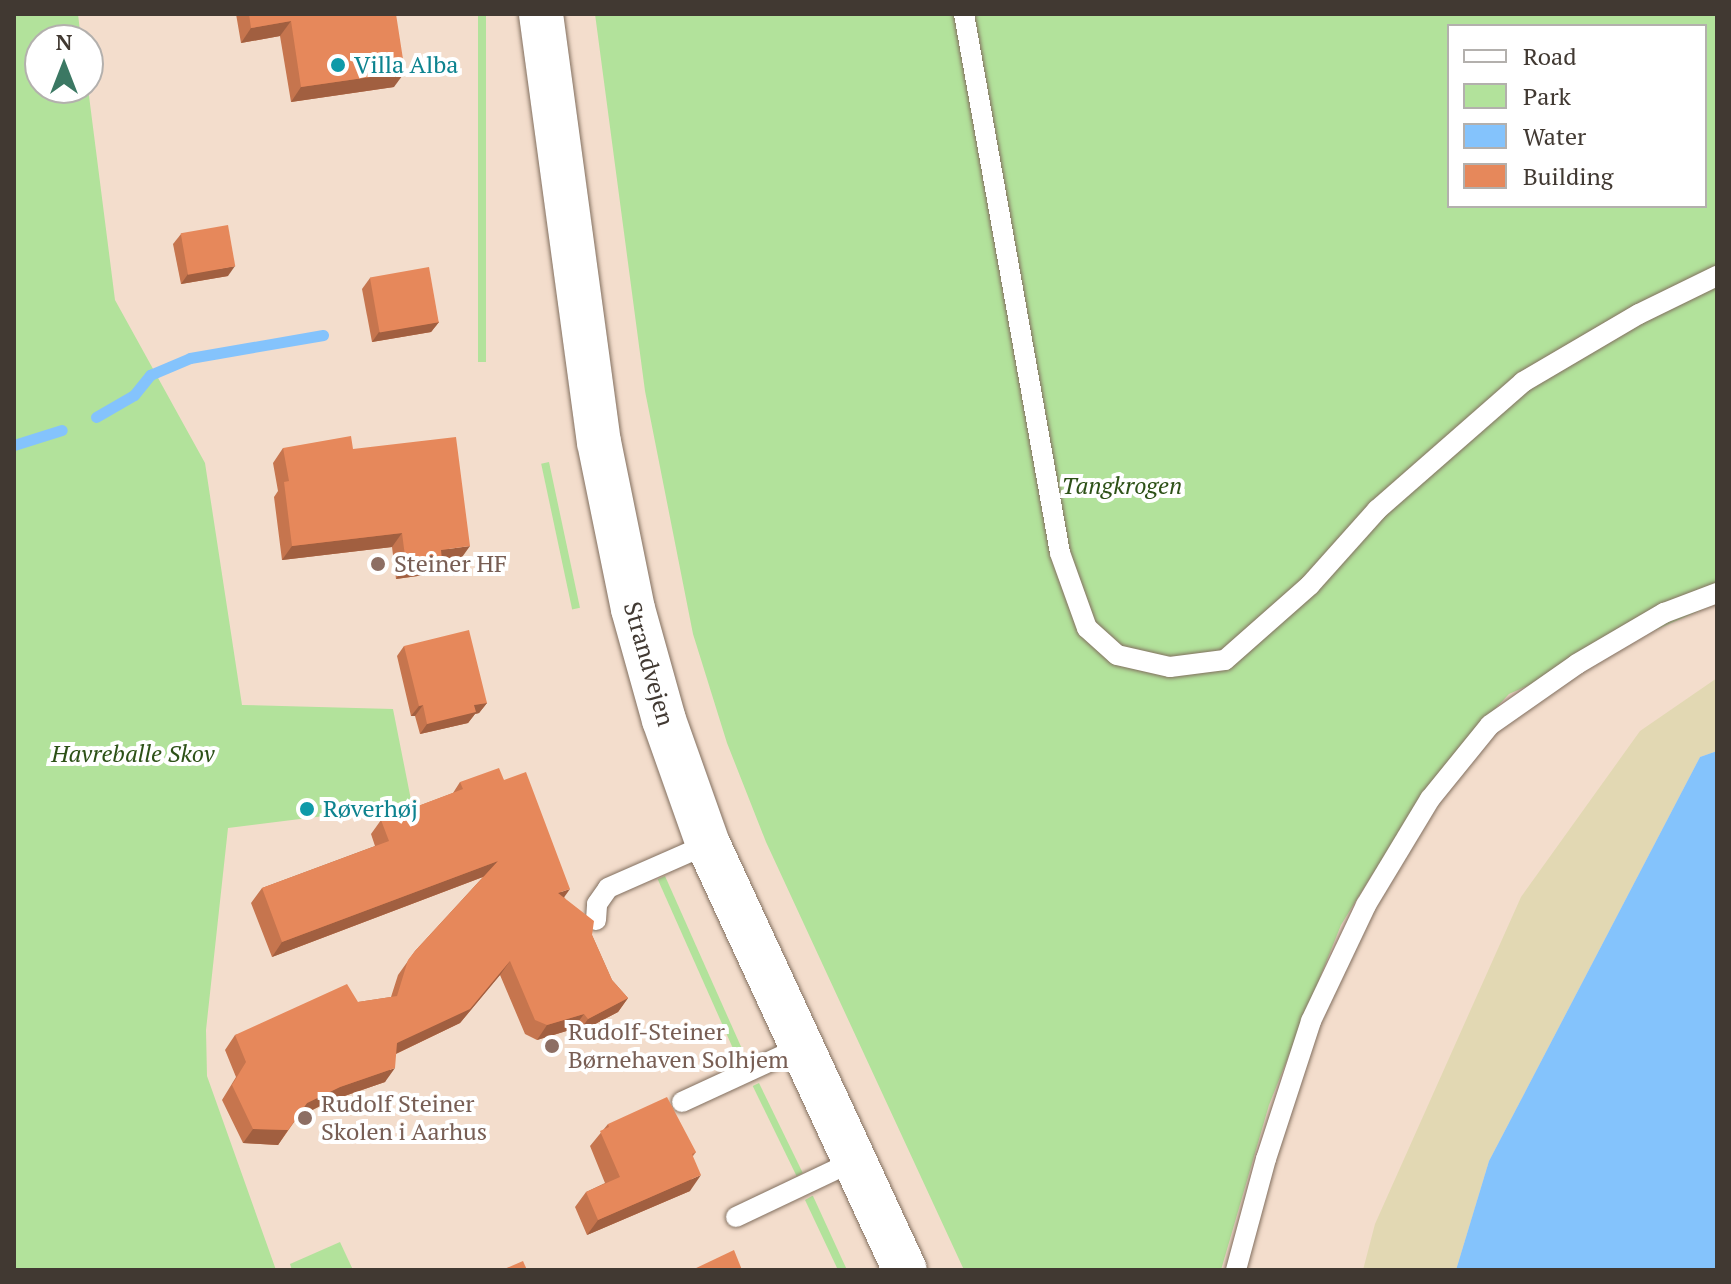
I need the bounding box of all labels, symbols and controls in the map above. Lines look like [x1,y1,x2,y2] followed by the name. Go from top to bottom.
[24,24,104,104] north arrow
[1447,24,1707,208] legend
[56,27,72,56] text: N
[1523,40,1577,72] text: Road
[354,51,459,79] place label: Villa Alba
[329,56,347,74] marker: Villa Alba
[1523,80,1571,112] text: Park
[1523,120,1586,152] text: Water
[1523,160,1613,192] text: Building
[1062,472,1182,500] park label: Tangkrogen
[394,550,507,578] place label: Steiner HF
[369,555,387,573] marker: Steiner HF
[618,599,680,729] street label: Strandvejen
[51,740,215,768] park label: Havreballe Skov
[323,795,418,823] place label: Røverhøj
[298,800,316,818] marker: Røverhøj
[568,1018,789,1074] place label: Rudolf-Steiner Børnehaven Solhjem
[543,1037,561,1055] marker: Rudolf-Steiner Børnehaven Solhjem
[321,1090,488,1146] place label: Rudolf Steiner Skolen i Aarhus
[296,1109,314,1127] marker: Rudolf Steiner Skolen i Aarhus

